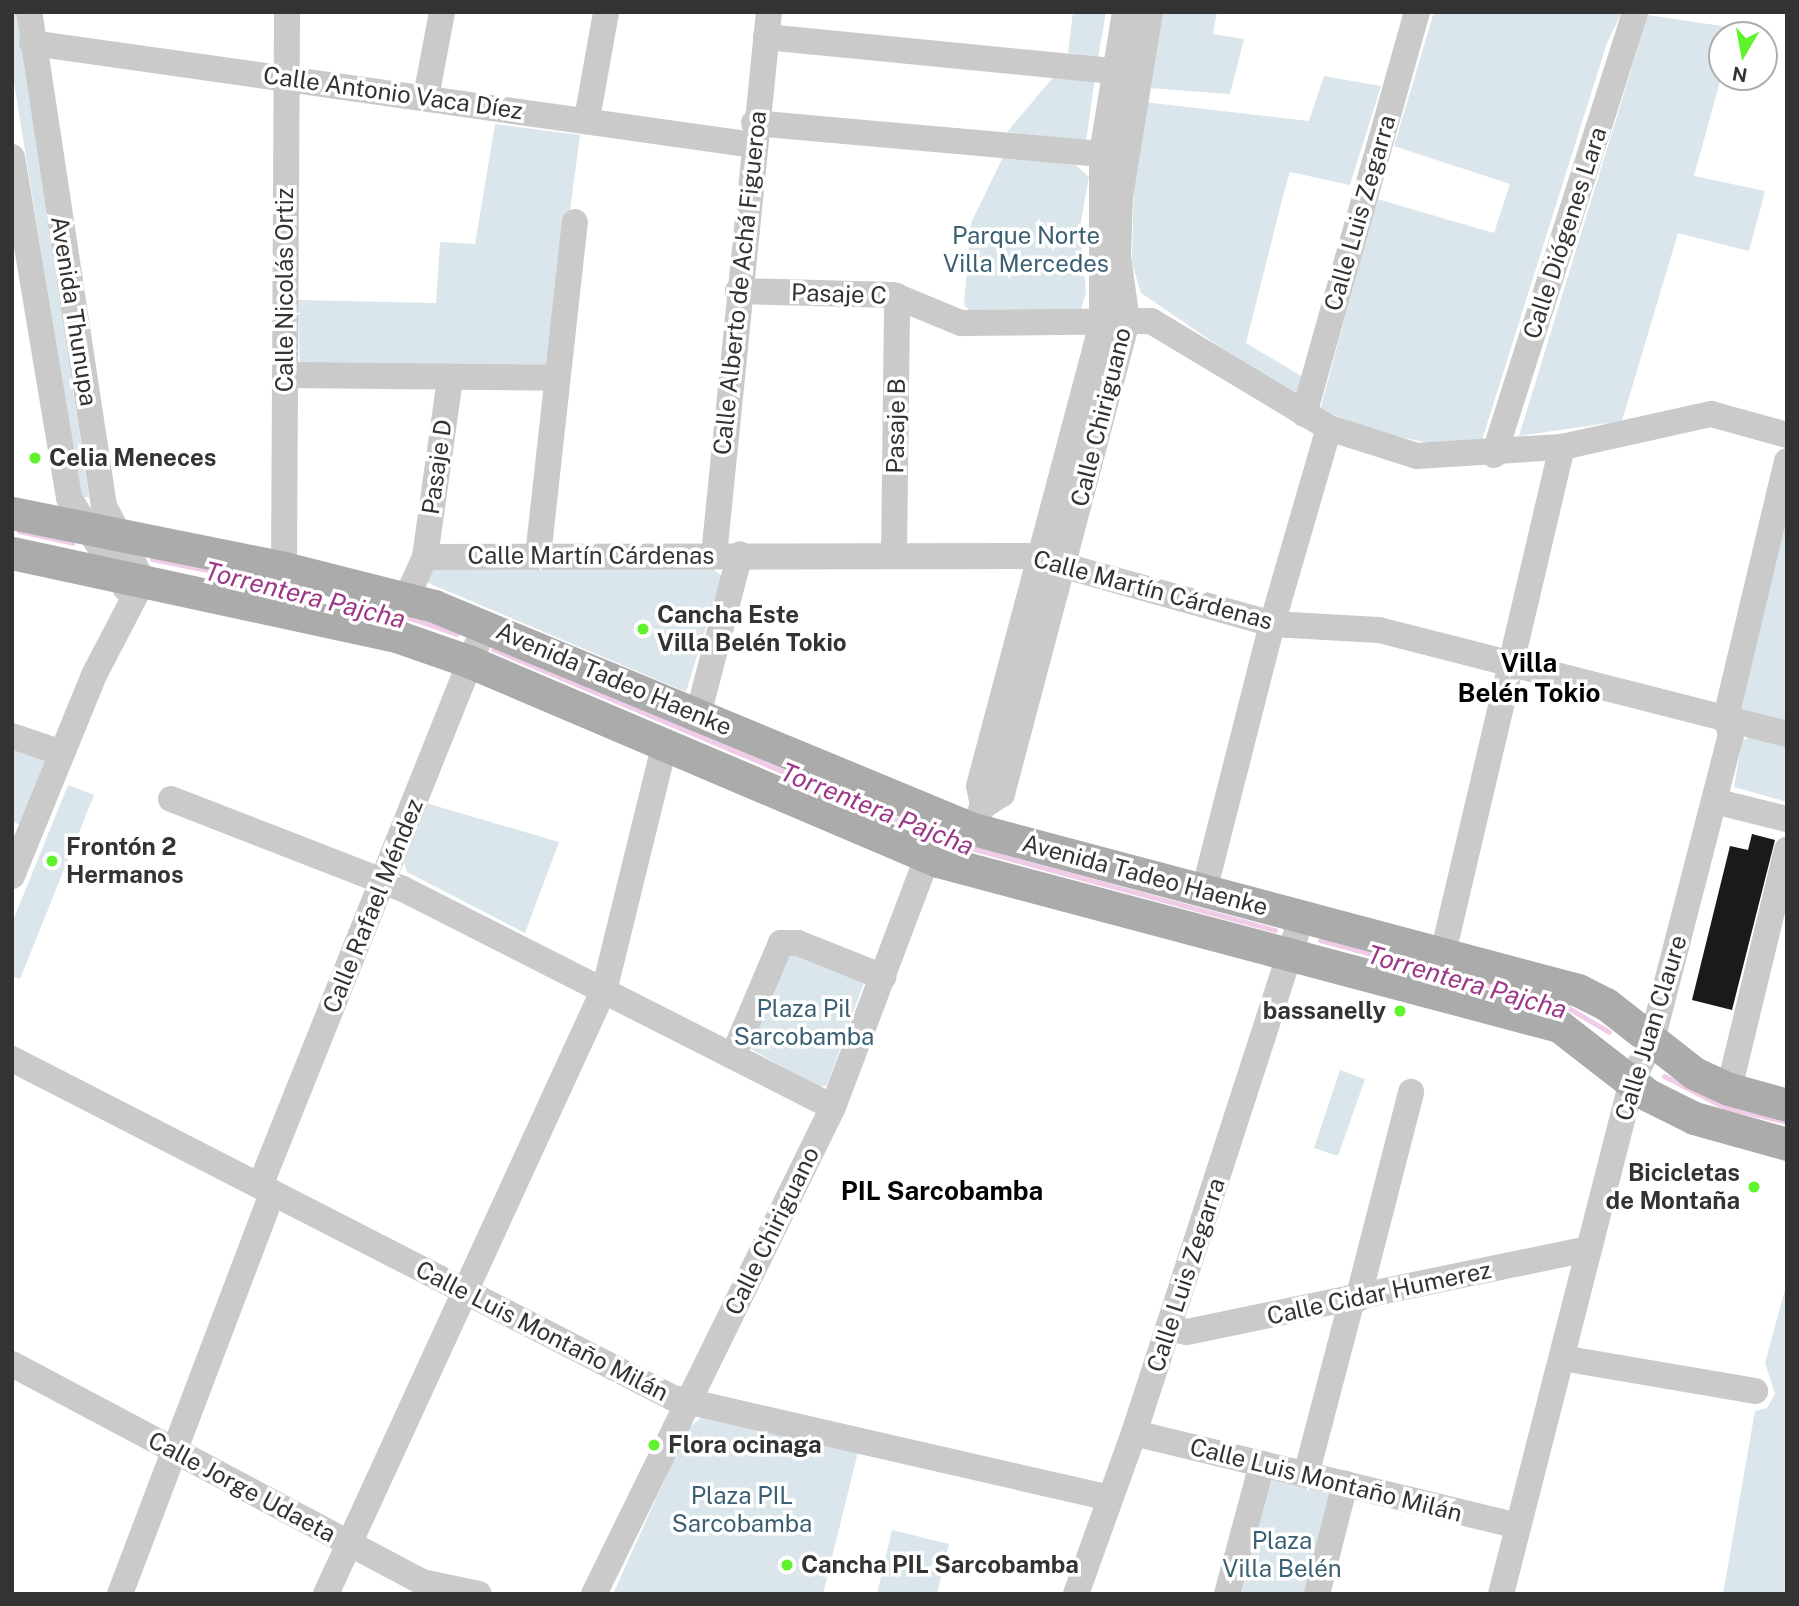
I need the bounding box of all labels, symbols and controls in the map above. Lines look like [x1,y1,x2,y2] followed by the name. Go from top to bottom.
[1708,21,1778,91] north arrow
[261,60,525,126] street label: Calle Antonio Vaca Díez
[1730,63,1749,87] text: N
[708,109,772,457] street label: Calle Alberto de Achá Figueroa
[1318,112,1402,314] street label: Calle Luis Zegarra
[1517,123,1613,343] street label: Calle Diógenes Lara
[271,188,299,392] street label: Calle Nicolás Ortiz
[45,214,103,408] street label: Avenida Thunupa
[943,222,1109,278] park label: Parque Norte Villa Mercedes
[791,278,887,310] street label: Pasaje C
[1065,324,1137,510] street label: Calle Chiriguano
[881,378,911,474] street label: Pasaje B
[416,417,458,517] street label: Pasaje D
[49,444,216,472] place label: Celia Meneces
[27,450,43,466] marker: Celia Meneces
[468,542,714,570] street label: Calle Martín Cárdenas
[1030,544,1276,636] street label: Calle Martín Cárdenas
[201,555,409,635] water label: Torrentera Pajcha
[657,601,847,657] place label: Cancha Este Villa Belén Tokio
[492,616,736,742] street label: Avenida Tadeo Haenke
[635,621,651,637] marker: Cancha Este Villa Belén Tokio
[1458,647,1600,708] district label: Villa Belén Tokio
[776,756,978,862] water label: Torrentera Pajcha
[317,795,429,1017] street label: Calle Rafael Méndez
[1019,828,1271,922] street label: Avenida Tadeo Haenke
[66,833,184,889] place label: Frontón 2 Hermanos
[44,853,60,869] marker: Frontón 2 Hermanos
[1609,932,1693,1124] street label: Calle Juan Claure
[1364,939,1570,1025] water label: Torrentera Pajcha
[734,995,874,1051] park label: Plaza Pil Sarcobamba
[1263,997,1386,1025] place label: bassanelly
[1392,1003,1408,1019] marker: bassanelly
[719,1142,825,1320] street label: Calle Chiriguano
[1606,1159,1740,1215] place label: Bicicletas de Montaña
[1141,1174,1231,1376] street label: Calle Luis Zegarra
[841,1175,1043,1207] district label: PIL Sarcobamba
[1746,1179,1762,1195] marker: Bicicletas de Montaña
[411,1255,673,1407] street label: Calle Luis Montaño Milán
[1264,1255,1494,1331] street label: Calle Cidar Humerez
[143,1425,341,1549] street label: Calle Jorge Udaeta
[668,1431,822,1459] place label: Flora ocinaga
[1187,1432,1465,1528] street label: Calle Luis Montaño Milán
[646,1437,662,1453] marker: Flora ocinaga
[672,1482,812,1538] park label: Plaza PIL Sarcobamba
[1222,1527,1342,1583] park label: Plaza Villa Belén
[801,1551,1079,1579] place label: Cancha PIL Sarcobamba
[779,1557,795,1573] marker: Cancha PIL Sarcobamba

